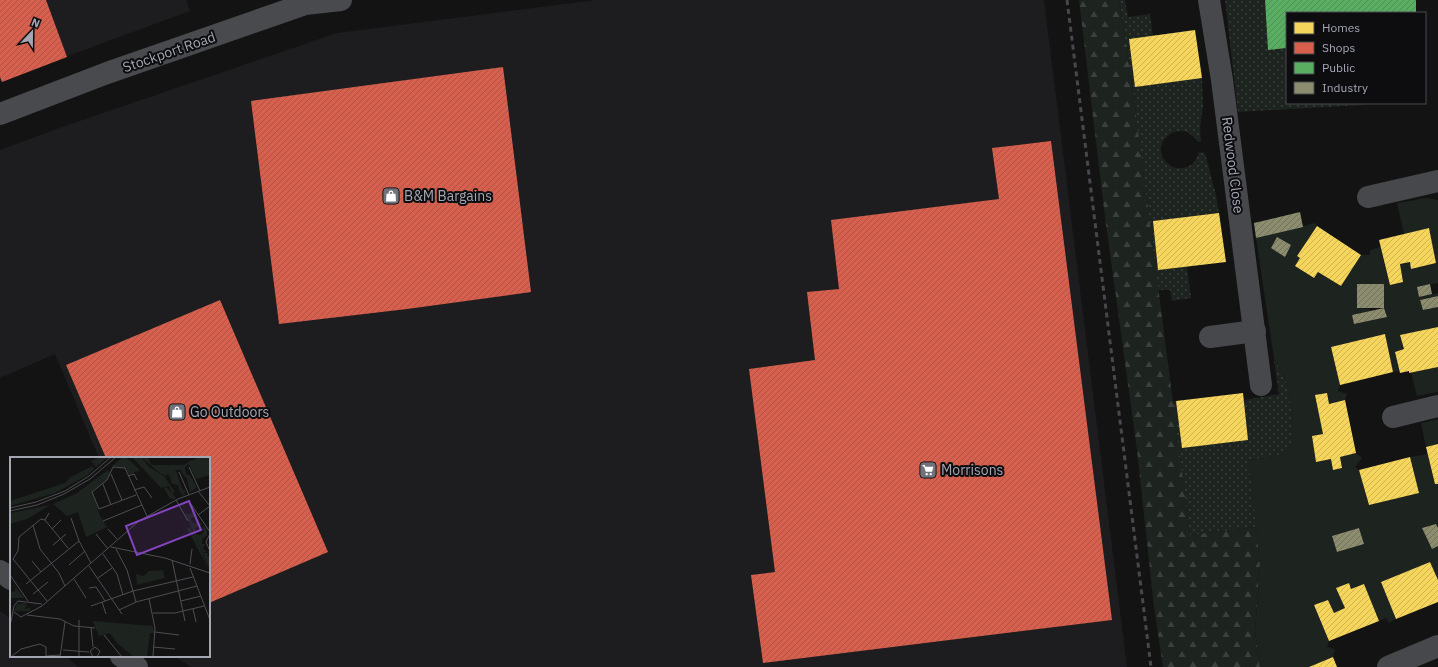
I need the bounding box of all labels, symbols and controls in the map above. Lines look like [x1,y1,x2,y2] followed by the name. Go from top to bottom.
[12,12,52,52] north arrow
[1286,12,1426,104] legend
[29,15,42,31] text: N
[1322,20,1360,35] text: Homes
[120,28,218,76] street label: Stockport Road
[1322,40,1355,55] text: Shops
[1322,60,1355,75] text: Public
[1322,80,1368,95] text: Industry
[1218,116,1248,215] street label: Redwood Close
[381,186,401,206] shop icon: B&M Bargains
[404,187,492,205] place label: B&M Bargains
[167,402,187,422] shop icon: Go Outdoors
[190,403,270,421] place label: Go Outdoors
[10,457,210,657] inset map
[918,460,938,480] supermarket icon: Morrisons
[941,461,1004,479] place label: Morrisons

